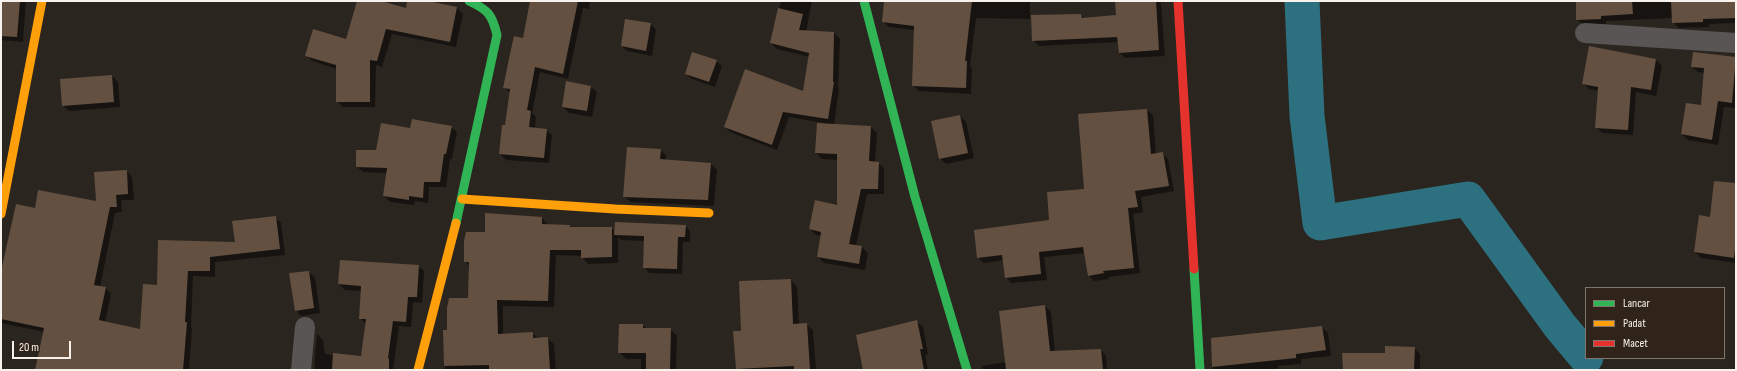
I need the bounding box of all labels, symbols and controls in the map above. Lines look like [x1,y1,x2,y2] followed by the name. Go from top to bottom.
[1585,287,1725,359] legend
[1623,296,1650,311] text: Lancar
[1623,316,1646,331] text: Padat
[14,333,73,359] scale bar
[1623,336,1648,351] text: Macet
[19,340,39,355] text: 20 m

